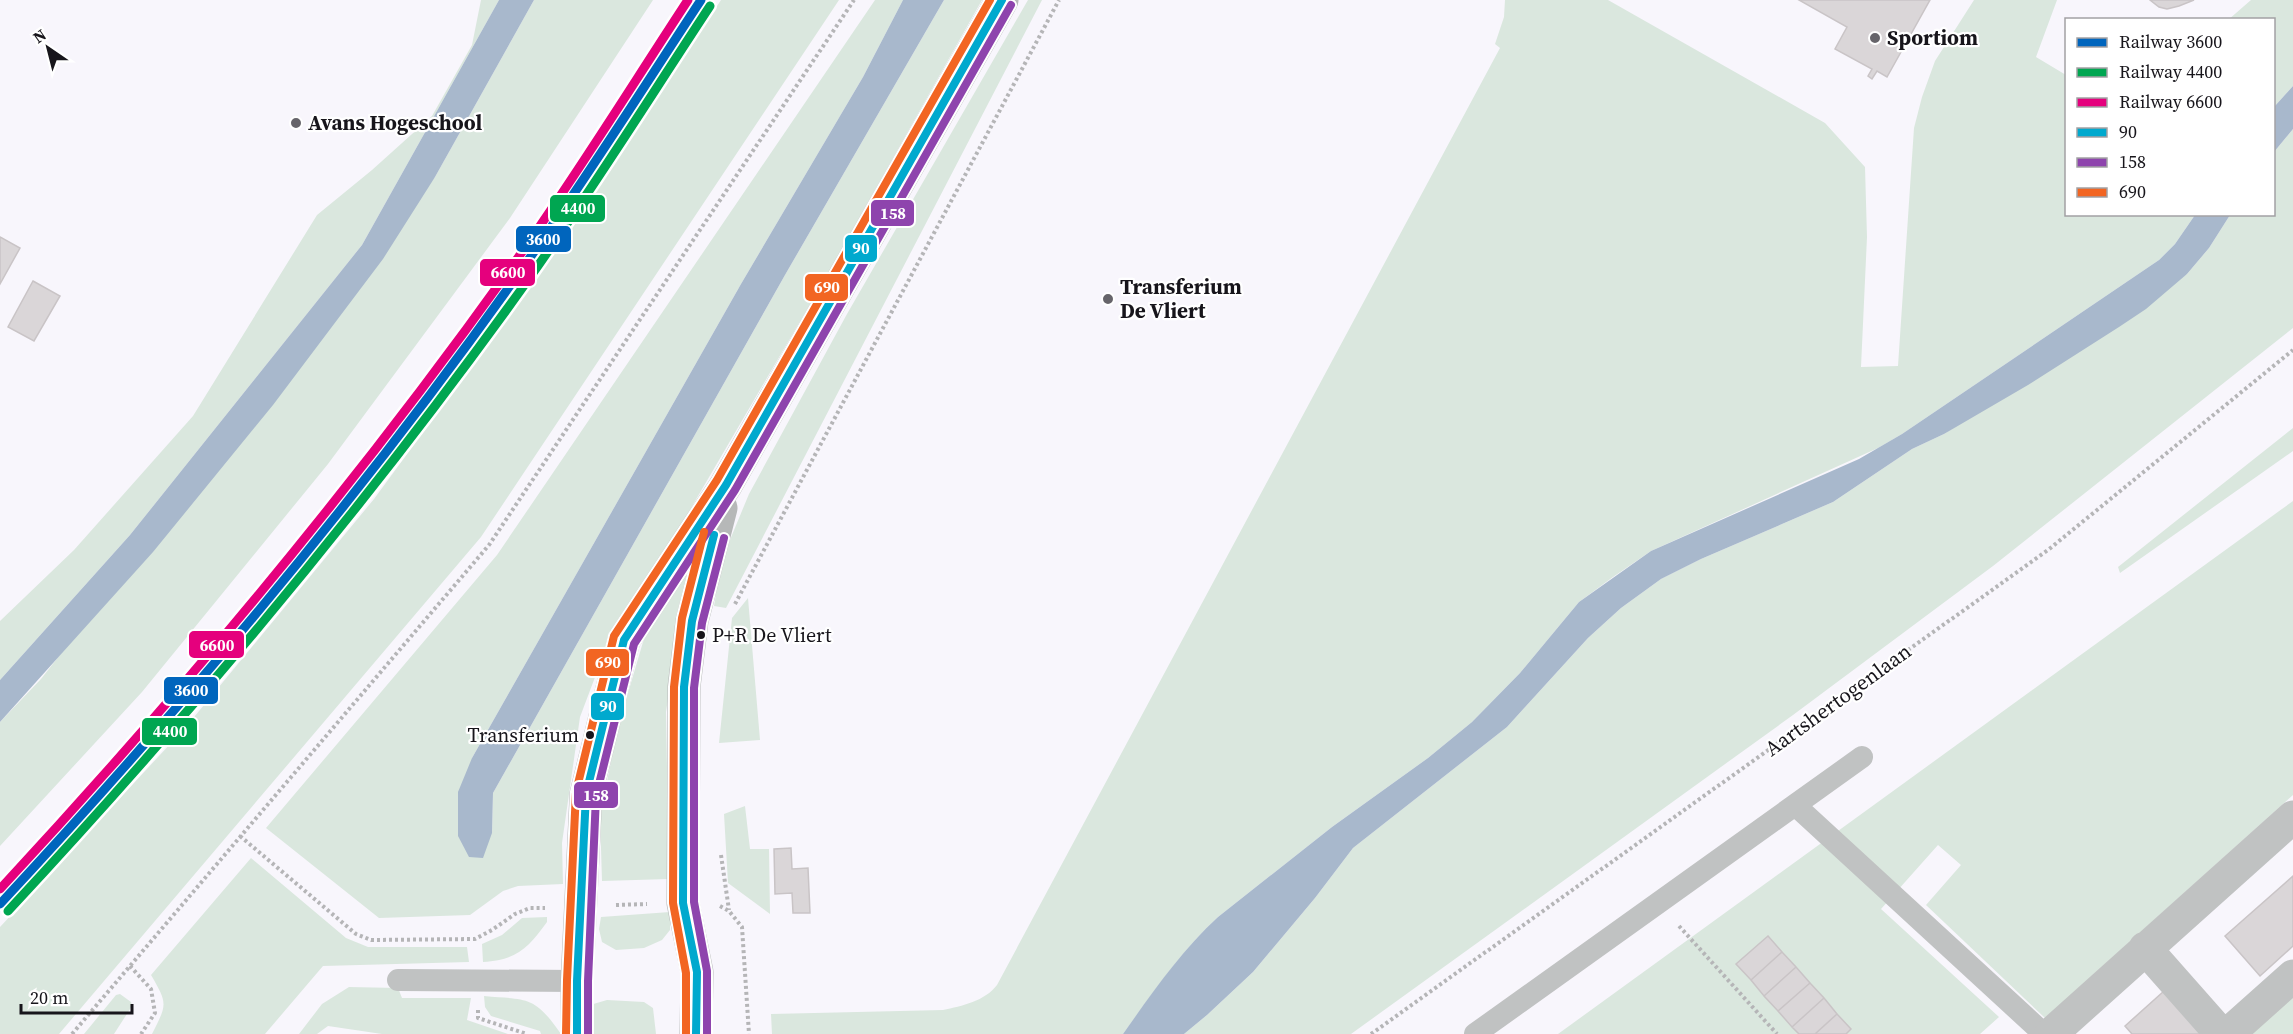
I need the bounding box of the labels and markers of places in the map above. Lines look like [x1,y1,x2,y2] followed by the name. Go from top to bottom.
[1887,23,1978,52] place label: Sportiom
[1868,31,1882,45] marker: Sportiom
[308,108,482,137] place label: Avans Hogeschool
[289,116,303,130] marker: Avans Hogeschool
[1120,272,1242,325] place label: Transferium De Vliert
[1101,292,1115,306] marker: Transferium De Vliert
[712,621,832,649] place label: P+R De Vliert
[695,629,707,641] marker: P+R De Vliert
[467,721,579,749] place label: Transferium
[584,729,596,741] marker: Transferium

